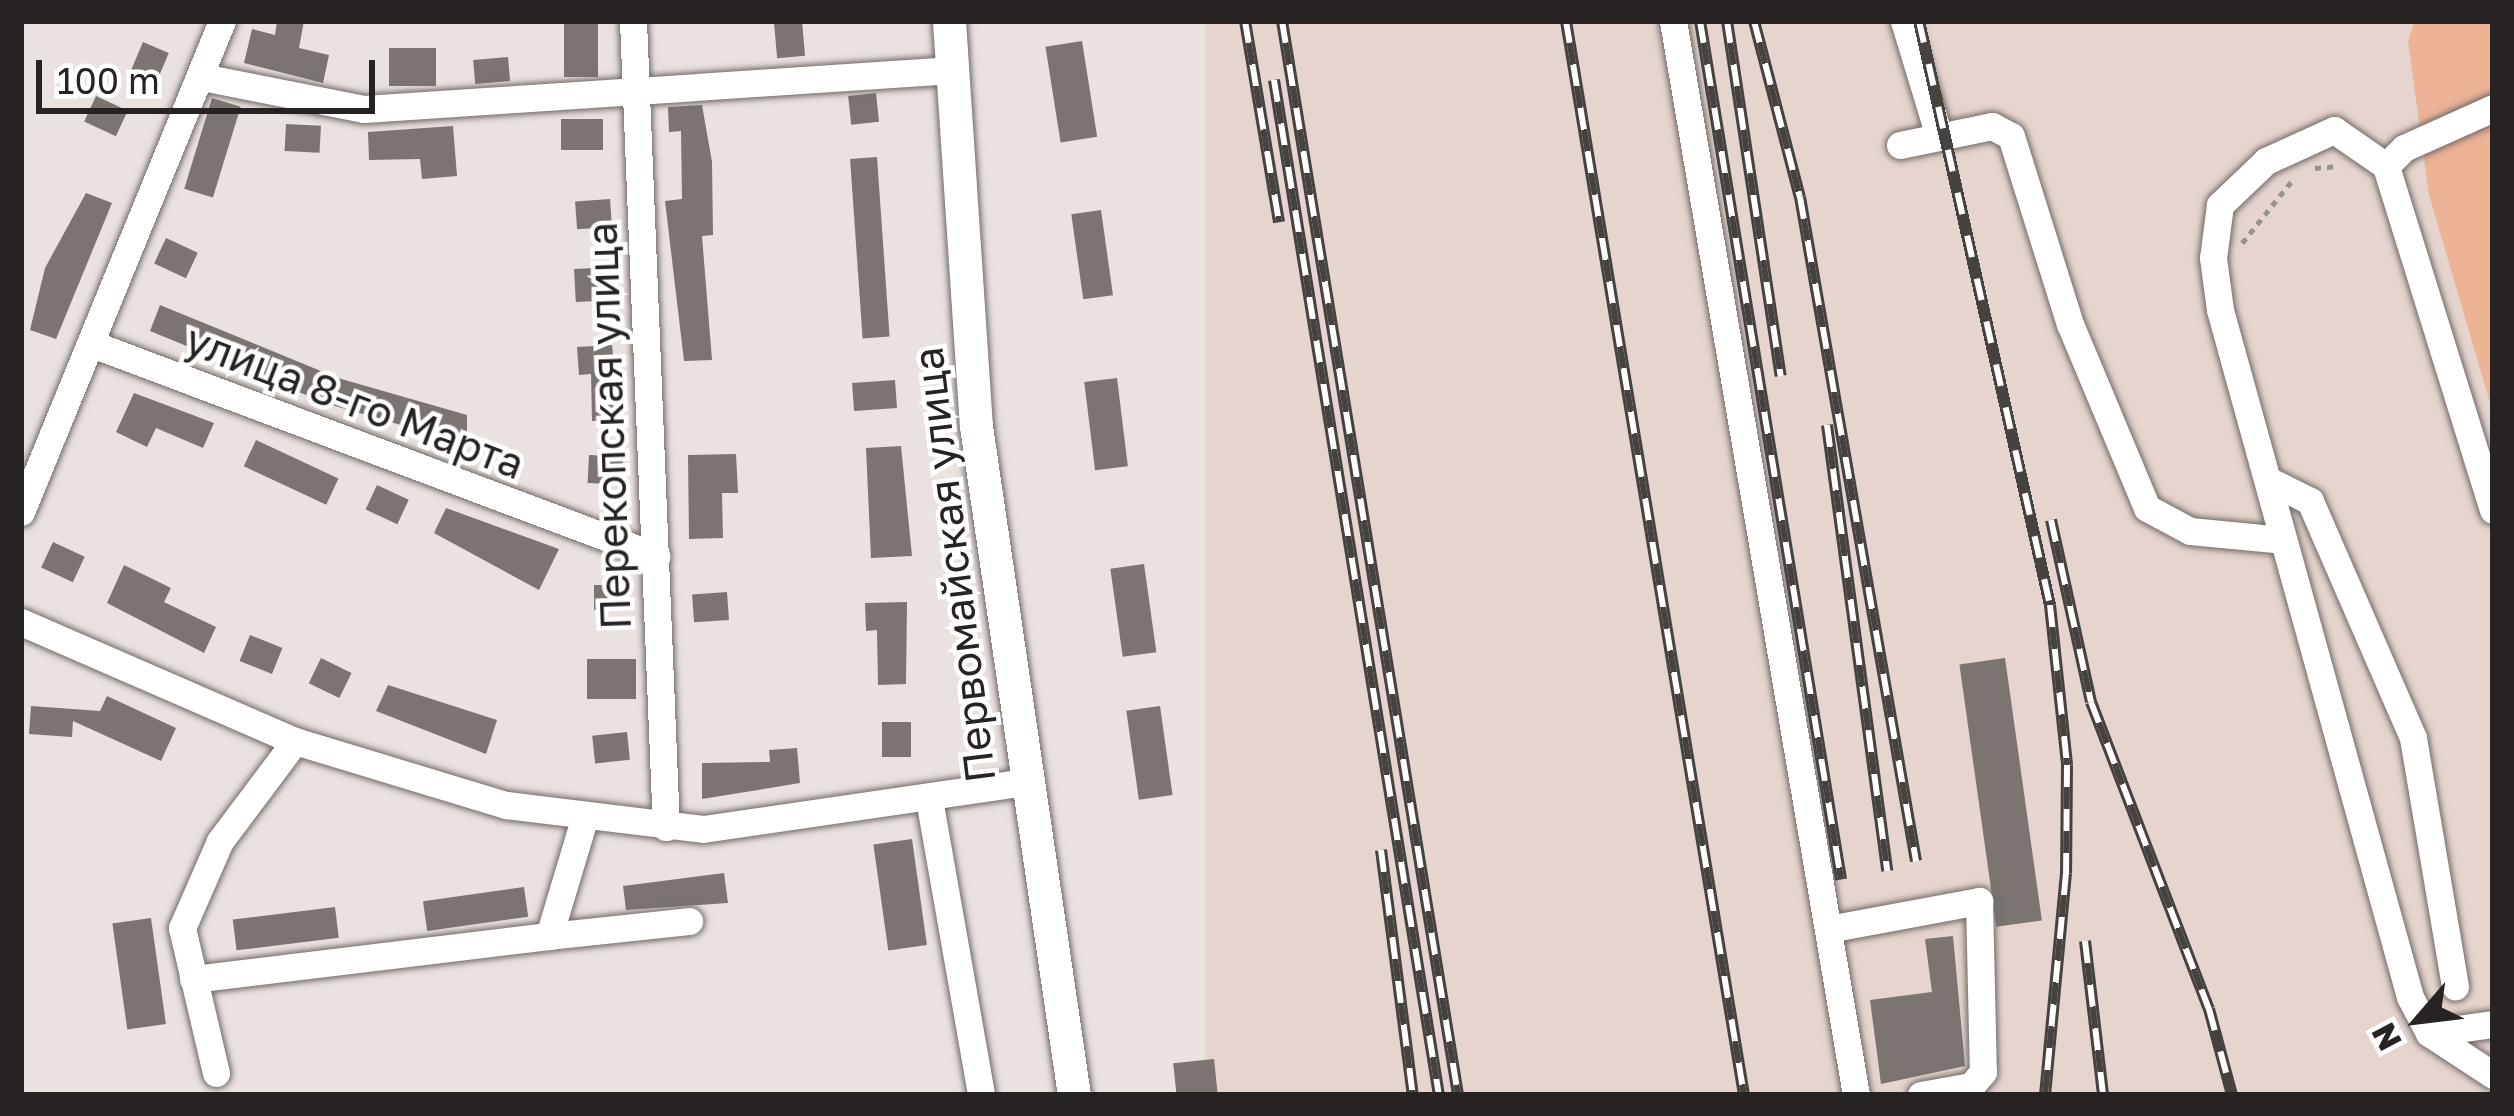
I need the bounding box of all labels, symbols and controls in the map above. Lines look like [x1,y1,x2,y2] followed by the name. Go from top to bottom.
[42,36,381,110] scale bar
[57,59,160,102] text: 100 m
[576,221,640,631] street label: Перекопская улица
[179,313,531,489] street label: улица 8-го Марта
[901,345,1005,785] street label: Первомайская улица
[2358,960,2478,1080] north arrow
[2363,1017,2409,1057] text: N

